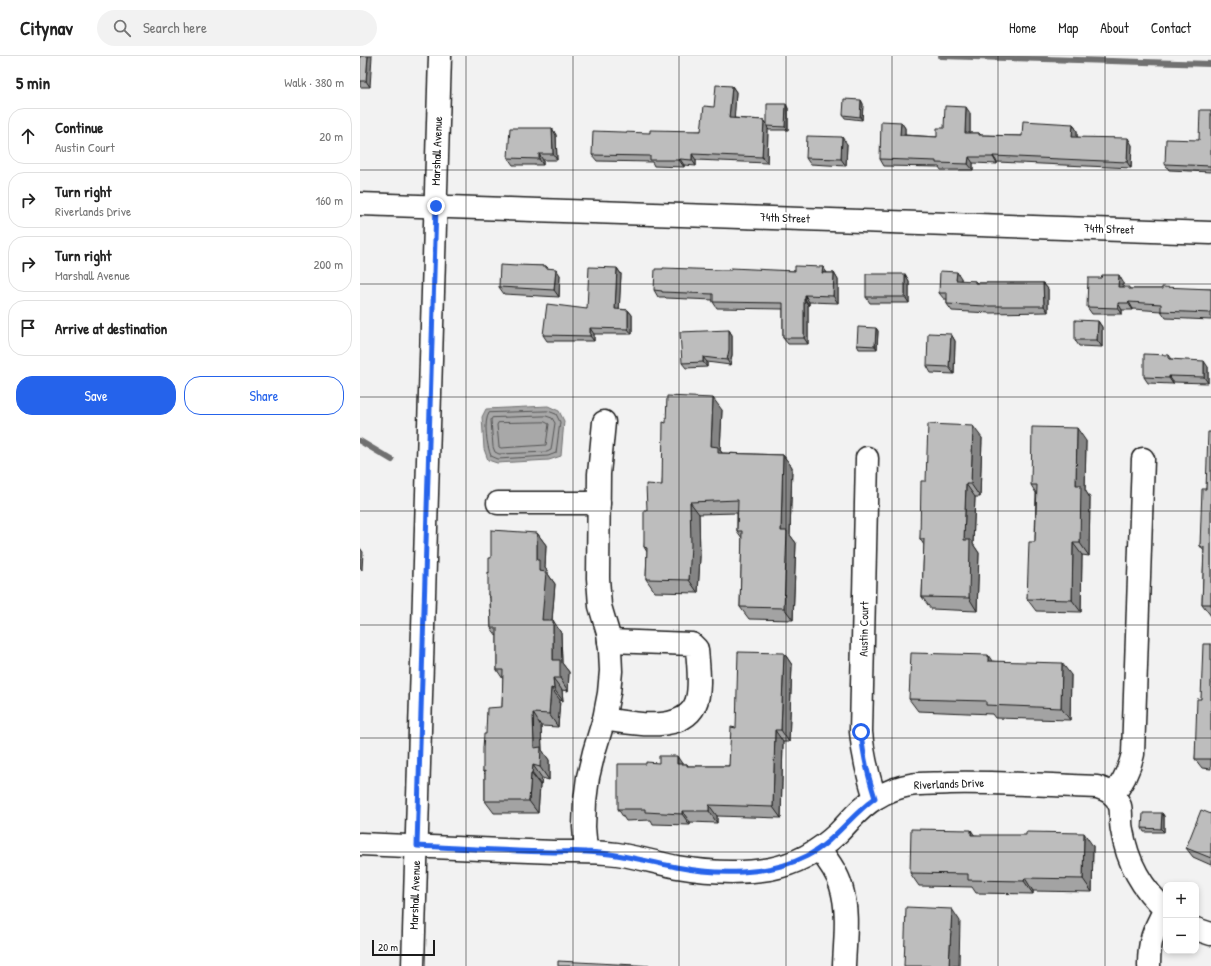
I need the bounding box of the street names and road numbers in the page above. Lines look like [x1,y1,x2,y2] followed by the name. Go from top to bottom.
[427,116,446,186] street label: Marshall Avenue
[760,208,811,227] street label: 74th Street
[1084,219,1135,238] street label: 74th Street
[855,600,872,657] street label: Austin Court
[914,774,985,793] street label: Riverlands Drive
[405,860,424,930] street label: Marshall Avenue

